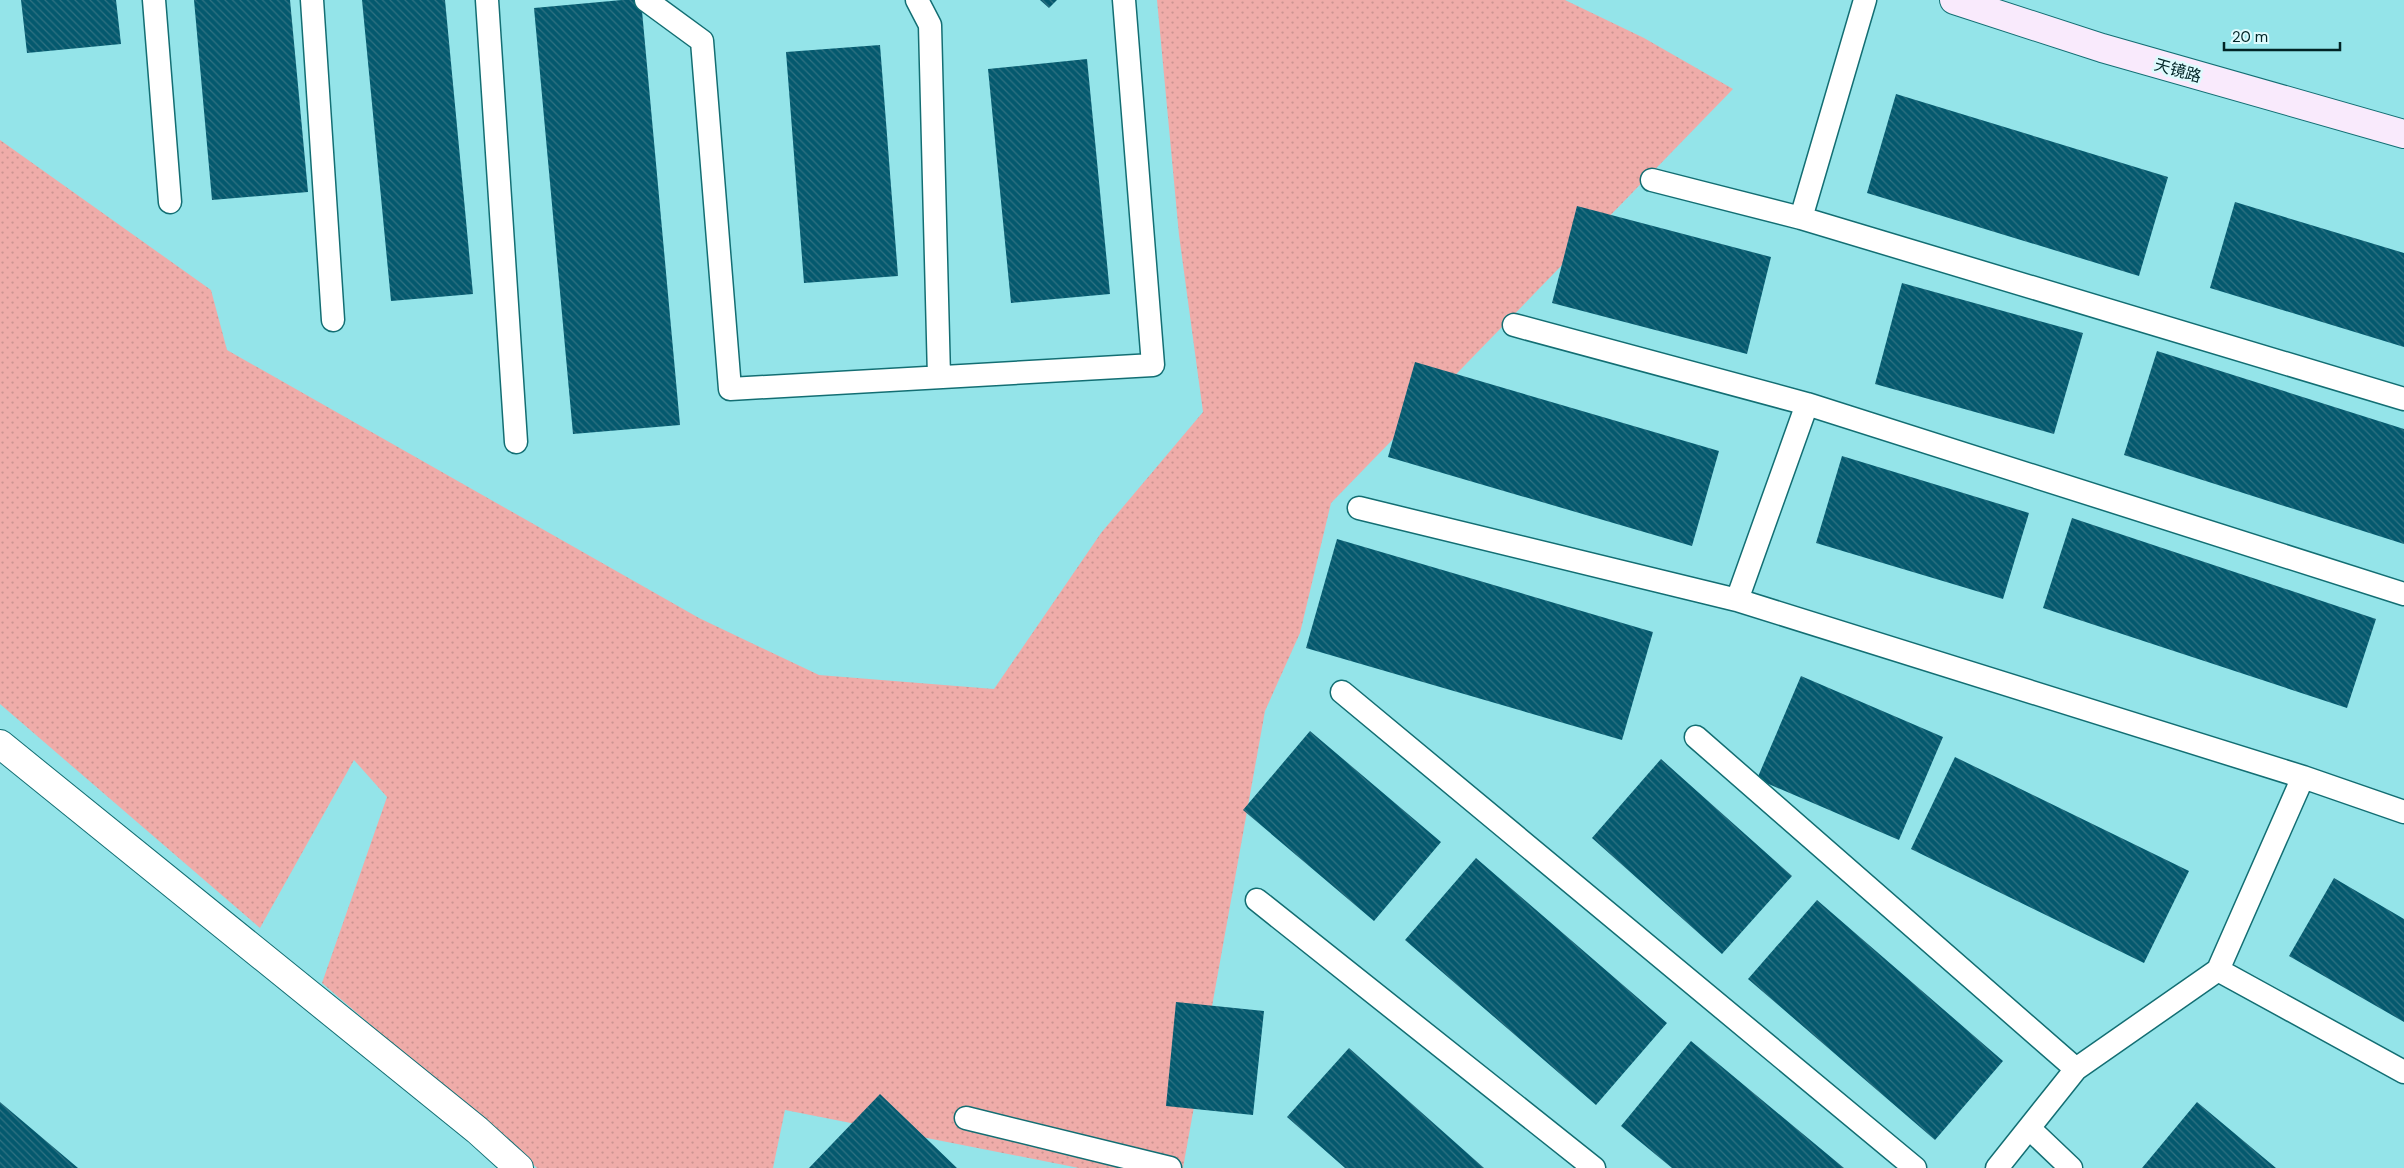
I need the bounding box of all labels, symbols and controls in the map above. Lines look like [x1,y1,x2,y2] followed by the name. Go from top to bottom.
[2224,20,2340,52] scale bar
[2232,27,2268,47] text: 20 m
[2152,54,2204,87] street label: 天镜路

